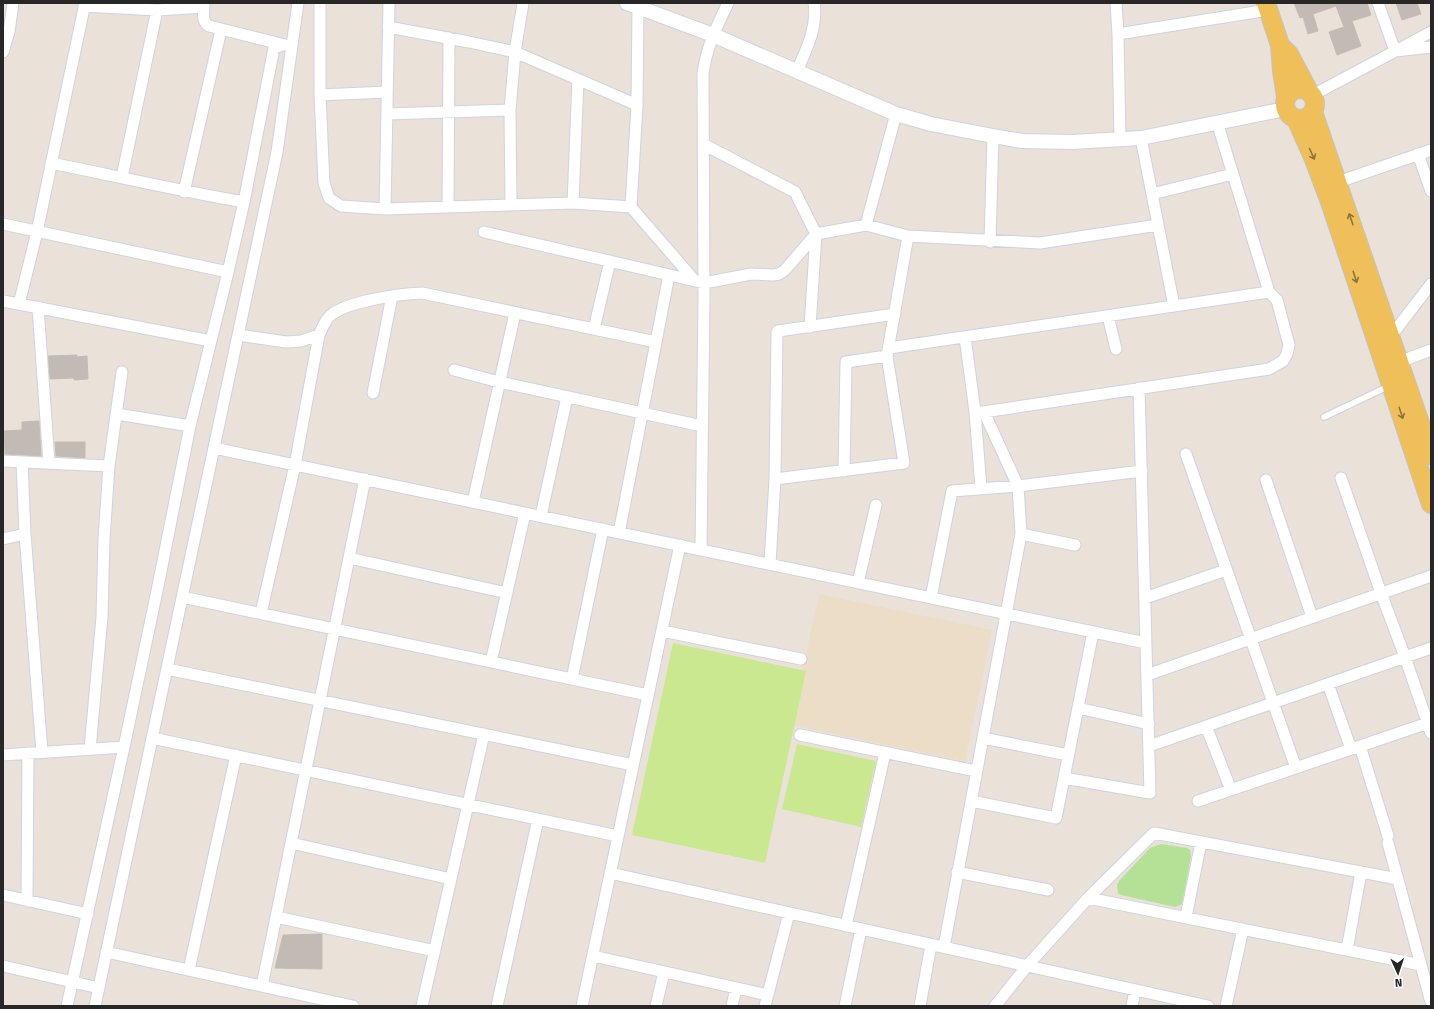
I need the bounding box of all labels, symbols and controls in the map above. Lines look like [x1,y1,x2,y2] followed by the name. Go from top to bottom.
[1308,148,1316,160] one-way arrow
[1346,214,1354,226] one-way arrow
[1352,270,1359,283] one-way arrow
[1398,407,1405,420] one-way arrow
[1378,953,1418,993] north arrow
[1395,976,1402,989] text: N

